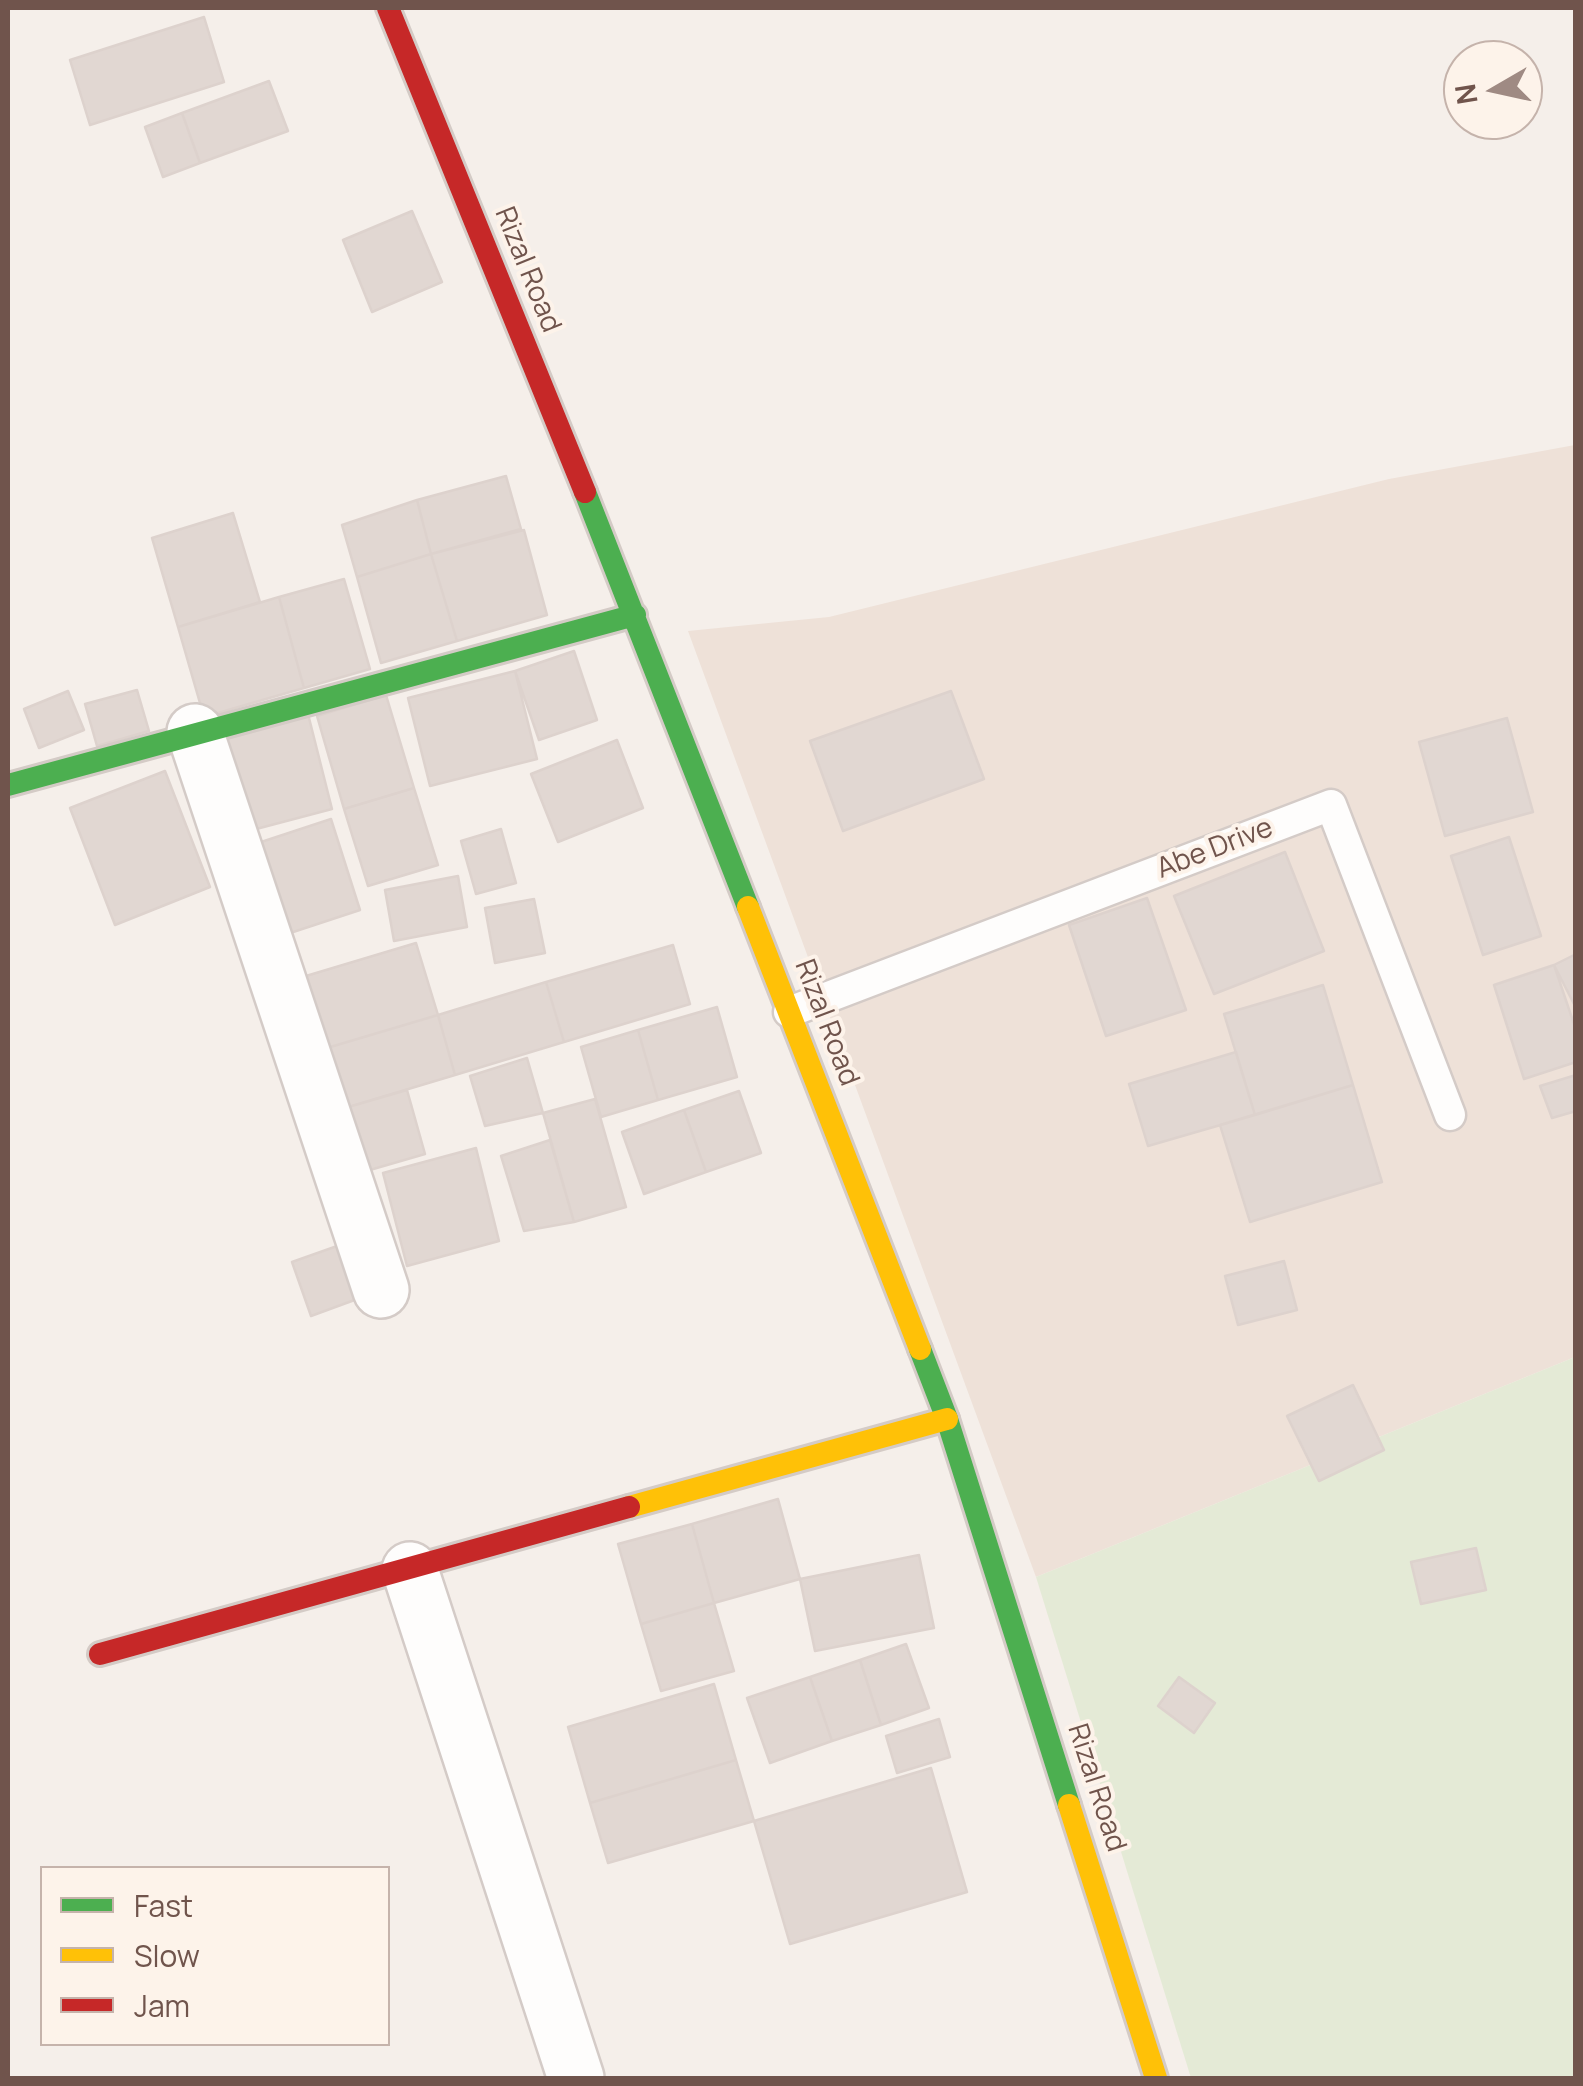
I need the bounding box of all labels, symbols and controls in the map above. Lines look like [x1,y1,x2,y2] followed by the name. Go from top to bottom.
[1443,40,1543,140] north arrow
[1445,81,1486,107] text: N
[487,202,567,338] street label: Rizal Road
[1152,812,1278,886] street label: Abe Drive
[787,955,865,1091] street label: Rizal Road
[1060,1720,1132,1856] street label: Rizal Road
[40,1866,390,2046] legend
[134,1885,193,1926] text: Fast
[134,1935,200,1976] text: Slow
[134,1985,190,2026] text: Jam

